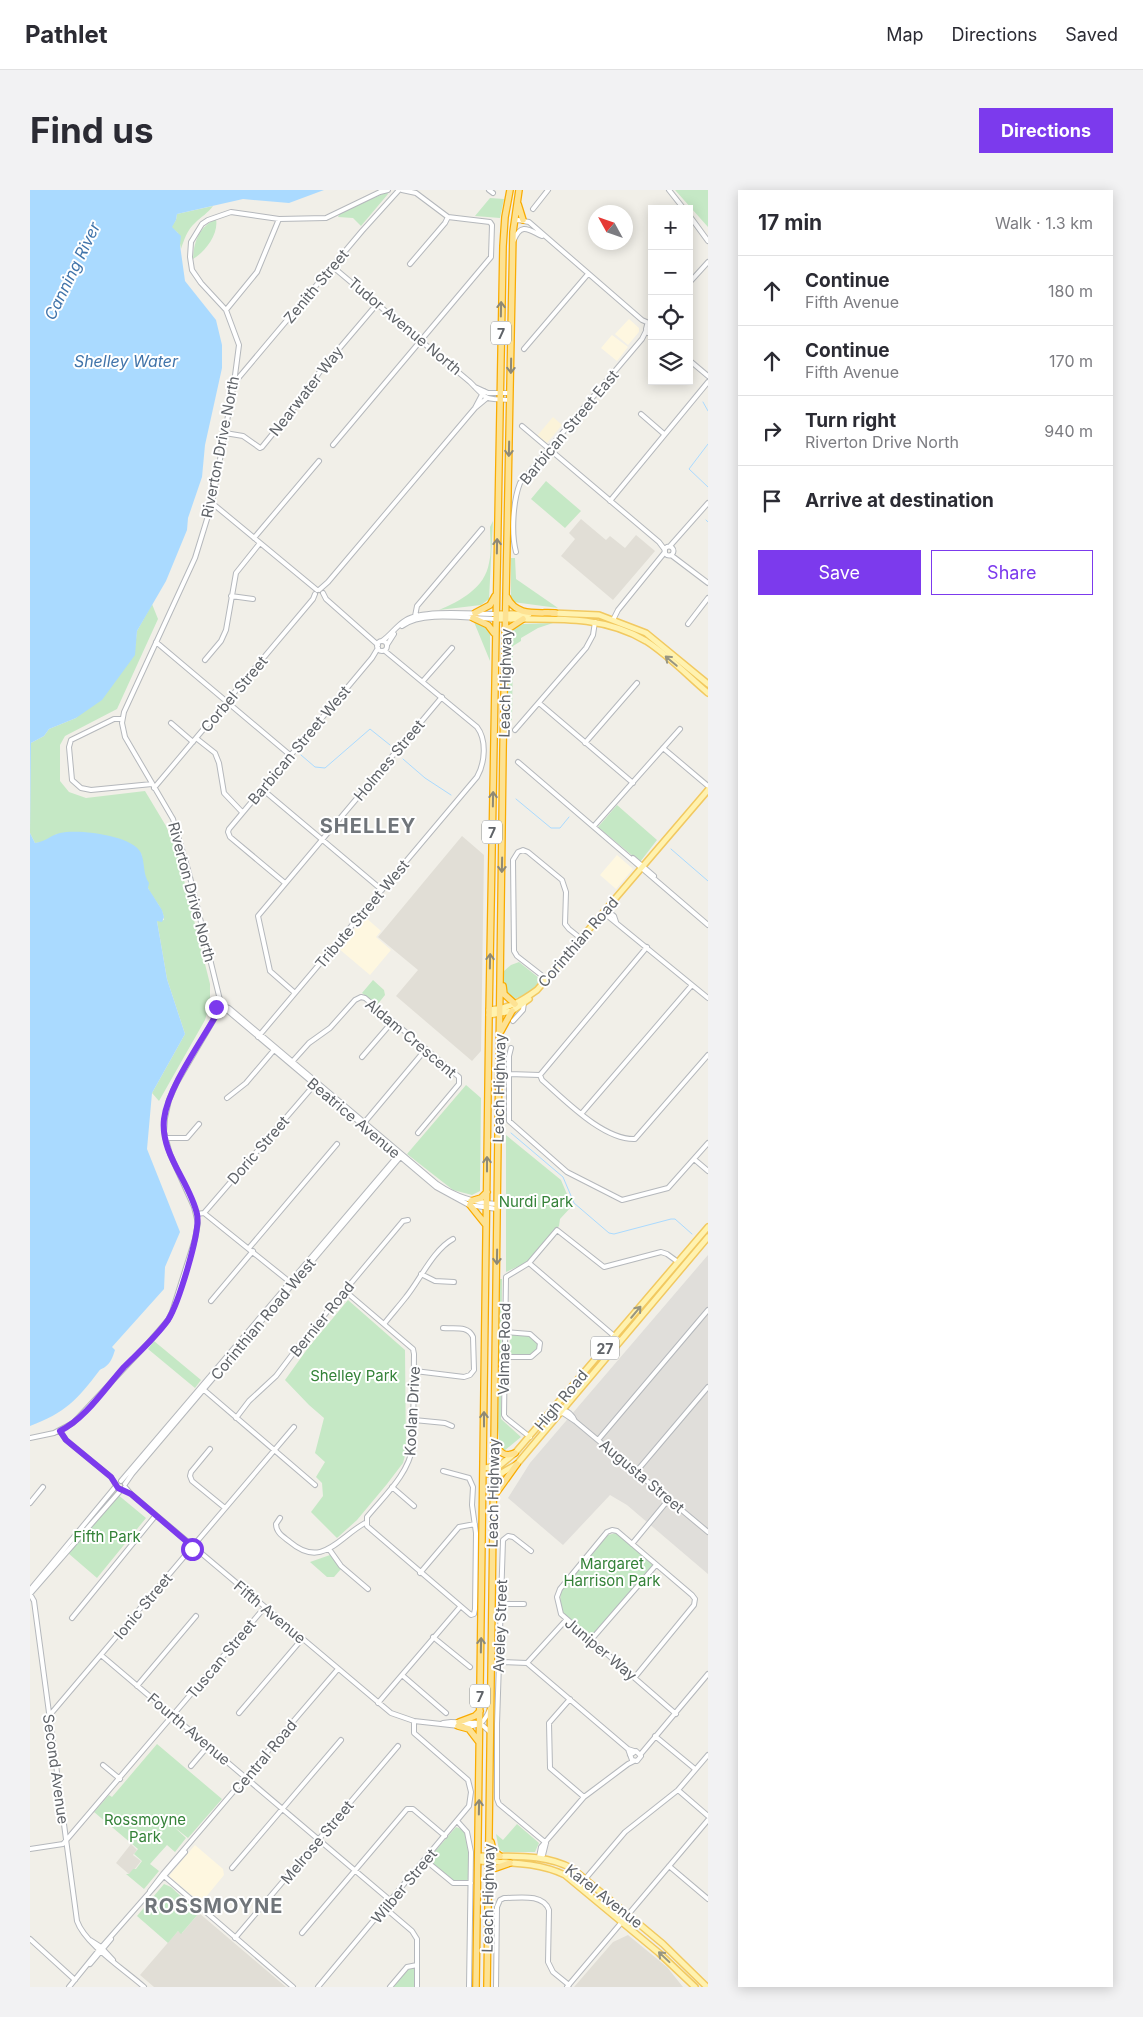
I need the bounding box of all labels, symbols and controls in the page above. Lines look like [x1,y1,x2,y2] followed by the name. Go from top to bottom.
[25,20,108,49] text: Pathlet
[886,24,924,45] text: Map
[952,24,1037,45] text: Directions
[1065,24,1118,45] text: Saved
[979,108,1113,153] button: Directions
[30,109,154,151] text: Find us
[588,205,633,250] north arrow
[648,205,693,385] map controls
[648,205,693,250] button: +
[758,210,822,235] text: 17 min
[995,213,1093,233] text: Walk · 1.3 km
[40,218,105,323] water label: Canning River
[279,245,353,327] street label: Zenith Street
[648,250,693,295] button: −
[805,269,890,292] text: Continue
[344,273,466,379] street label: Tudor Avenue North
[758,277,786,305] icon: ahead
[1048,281,1093,301] text: 180 m
[805,292,899,312] text: Fifth Avenue
[648,295,693,340] button: locate
[497,301,506,317] one-way arrow
[491,322,511,344] road number: 7
[805,339,890,362] text: Continue
[648,340,693,385] button: layers
[265,342,347,440] street label: Nearwater Way
[758,347,786,375] icon: ahead
[74,351,179,371] water label: Shelley Water
[1049,351,1093,371] text: 170 m
[506,358,516,374] one-way arrow
[805,362,899,382] text: Fifth Avenue
[515,366,623,488] street label: Barbican Street East
[197,374,243,520] street label: Riverton Drive North
[805,409,896,432] text: Turn right
[758,417,786,445] icon: right
[1044,421,1093,441] text: 940 m
[805,432,959,452] text: Riverton Drive North
[504,440,514,456] one-way arrow
[758,487,786,515] icon: arrive
[805,489,994,512] text: Arrive at destination
[492,539,502,555] one-way arrow
[758,550,921,595] button: Save
[931,550,1093,595] button: Share
[495,628,515,738] street label: Leach Highway
[197,652,272,736] street label: Corbel Street
[664,656,677,667] one-way arrow
[244,682,354,808] street label: Barbican Street West
[350,715,429,804] street label: Holmes Street
[488,791,497,807] one-way arrow
[320,814,416,838] district label: SHELLEY
[164,820,220,964] street label: Riverton Drive North
[482,820,502,844] road number: 7
[311,856,413,972] street label: Tribute Street West
[497,856,507,873] one-way arrow
[534,893,622,991] street label: Corinthian Road
[485,953,495,970] one-way arrow
[362,994,460,1082] street label: Aldam Crescent
[205,996,228,1019] route end
[489,1033,509,1143] street label: Leach Highway
[304,1074,404,1162] street label: Beatrice Avenue
[223,1112,293,1188] street label: Doric Street
[482,1156,492,1172] one-way arrow
[499,1192,574,1211] park label: Nurdi Park
[492,1249,501,1265] one-way arrow
[206,1254,320,1384] street label: Corinthian Road West
[286,1277,358,1361] street label: Bernier Road
[494,1303,514,1395] street label: Valmae Road
[630,1306,641,1319] one-way arrow
[591,1336,619,1360] road number: 27
[310,1366,399,1385] park label: Shelley Park
[400,1366,424,1456] street label: Koolan Drive
[530,1366,592,1434] street label: High Road
[479,1412,489,1428] one-way arrow
[596,1435,688,1517] street label: Augusta Street
[483,1438,503,1548] street label: Leach Highway
[73,1527,142,1546] park label: Fifth Park
[181,1538,204,1561] route start
[563,1554,661,1590] park label: Margaret Harrison Park
[110,1569,176,1643] street label: Ionic Street
[230,1576,310,1648] street label: Fifth Avenue
[489,1579,511,1673] street label: Aveley Street
[561,1613,641,1685] street label: Juniper Way
[182,1615,260,1703] street label: Tuscan Street
[476,1637,486,1654] one-way arrow
[470,1684,490,1708] road number: 7
[144,1689,234,1769] street label: Fourth Avenue
[39,1713,73,1825] street label: Second Avenue
[227,1716,301,1798] street label: Central Road
[276,1796,358,1888] street label: Melrose Street
[474,1799,484,1816] one-way arrow
[104,1810,186,1846] park label: Rossmoyne Park
[478,1843,498,1953] street label: Leach Highway
[367,1845,441,1927] street label: Wilber Street
[561,1860,647,1932] street label: Karel Avenue
[145,1894,283,1918] district label: ROSSMOYNE
[657,1951,670,1963] one-way arrow

